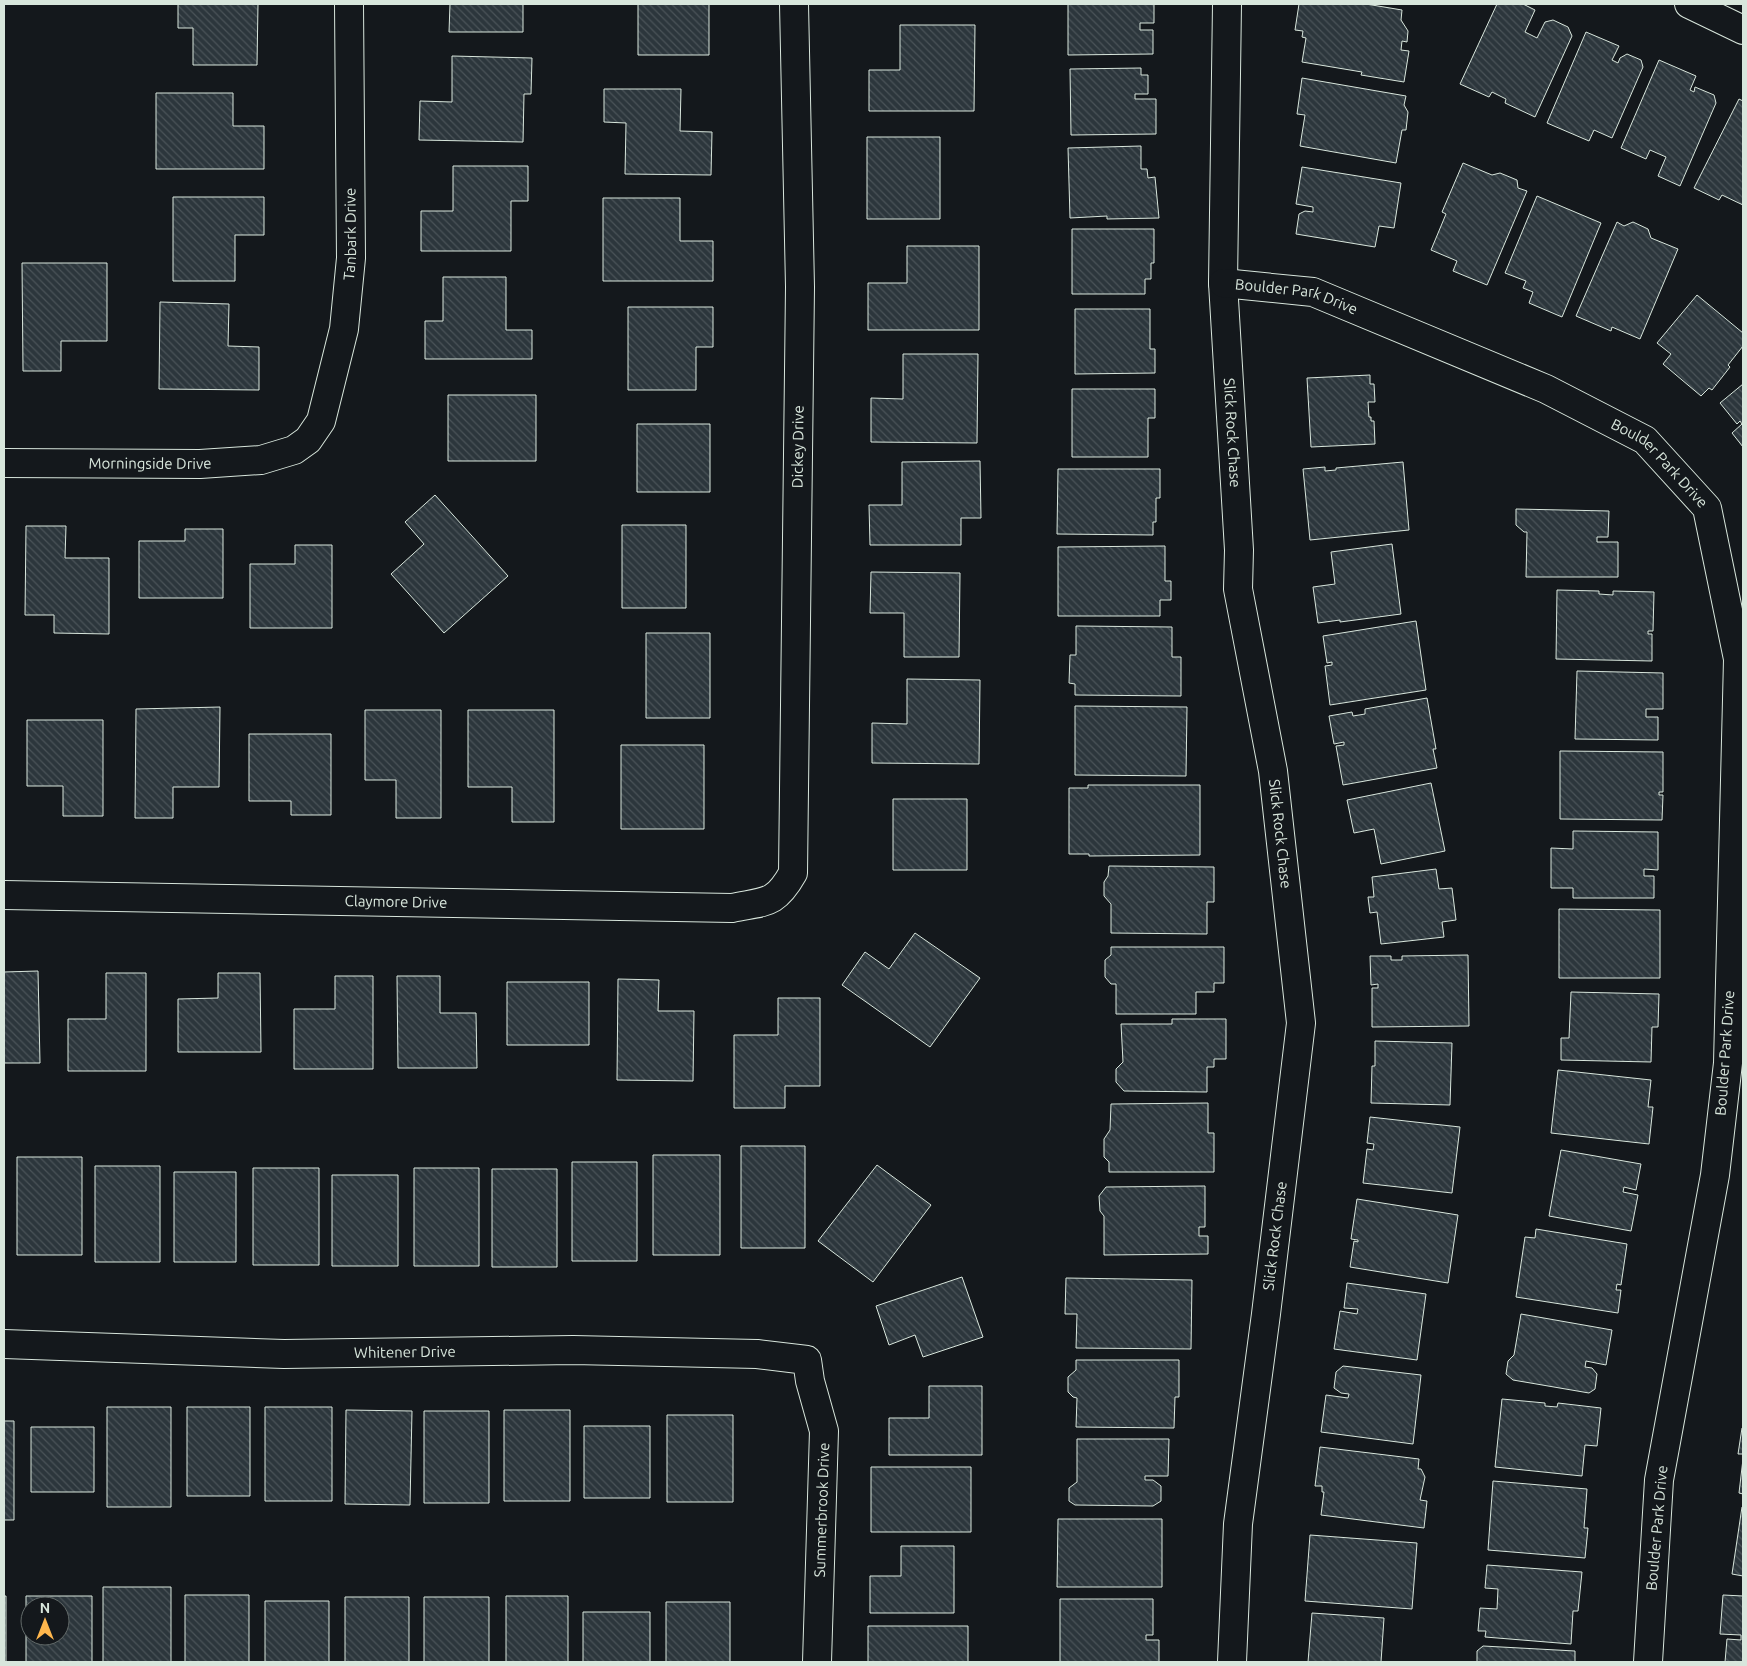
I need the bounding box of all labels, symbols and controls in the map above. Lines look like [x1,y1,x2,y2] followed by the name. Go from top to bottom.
[340,188,359,281] street label: Tanbark Drive
[1234,275,1360,318] street label: Boulder Park Drive
[1221,377,1244,488] street label: Slick Rock Chase
[789,405,807,488] street label: Dickey Drive
[1608,415,1711,511] street label: Boulder Park Drive
[88,454,212,472] street label: Morningside Drive
[1266,778,1295,889] street label: Slick Rock Chase
[344,892,447,911] street label: Claymore Drive
[1712,990,1737,1116] street label: Boulder Park Drive
[1259,1180,1290,1291] street label: Slick Rock Chase
[354,1343,456,1361] street label: Whitener Drive
[811,1442,832,1578] street label: Summerbrook Drive
[1643,1465,1670,1591] street label: Boulder Park Drive
[20,1596,70,1646] north arrow
[40,1600,50,1616] text: N

